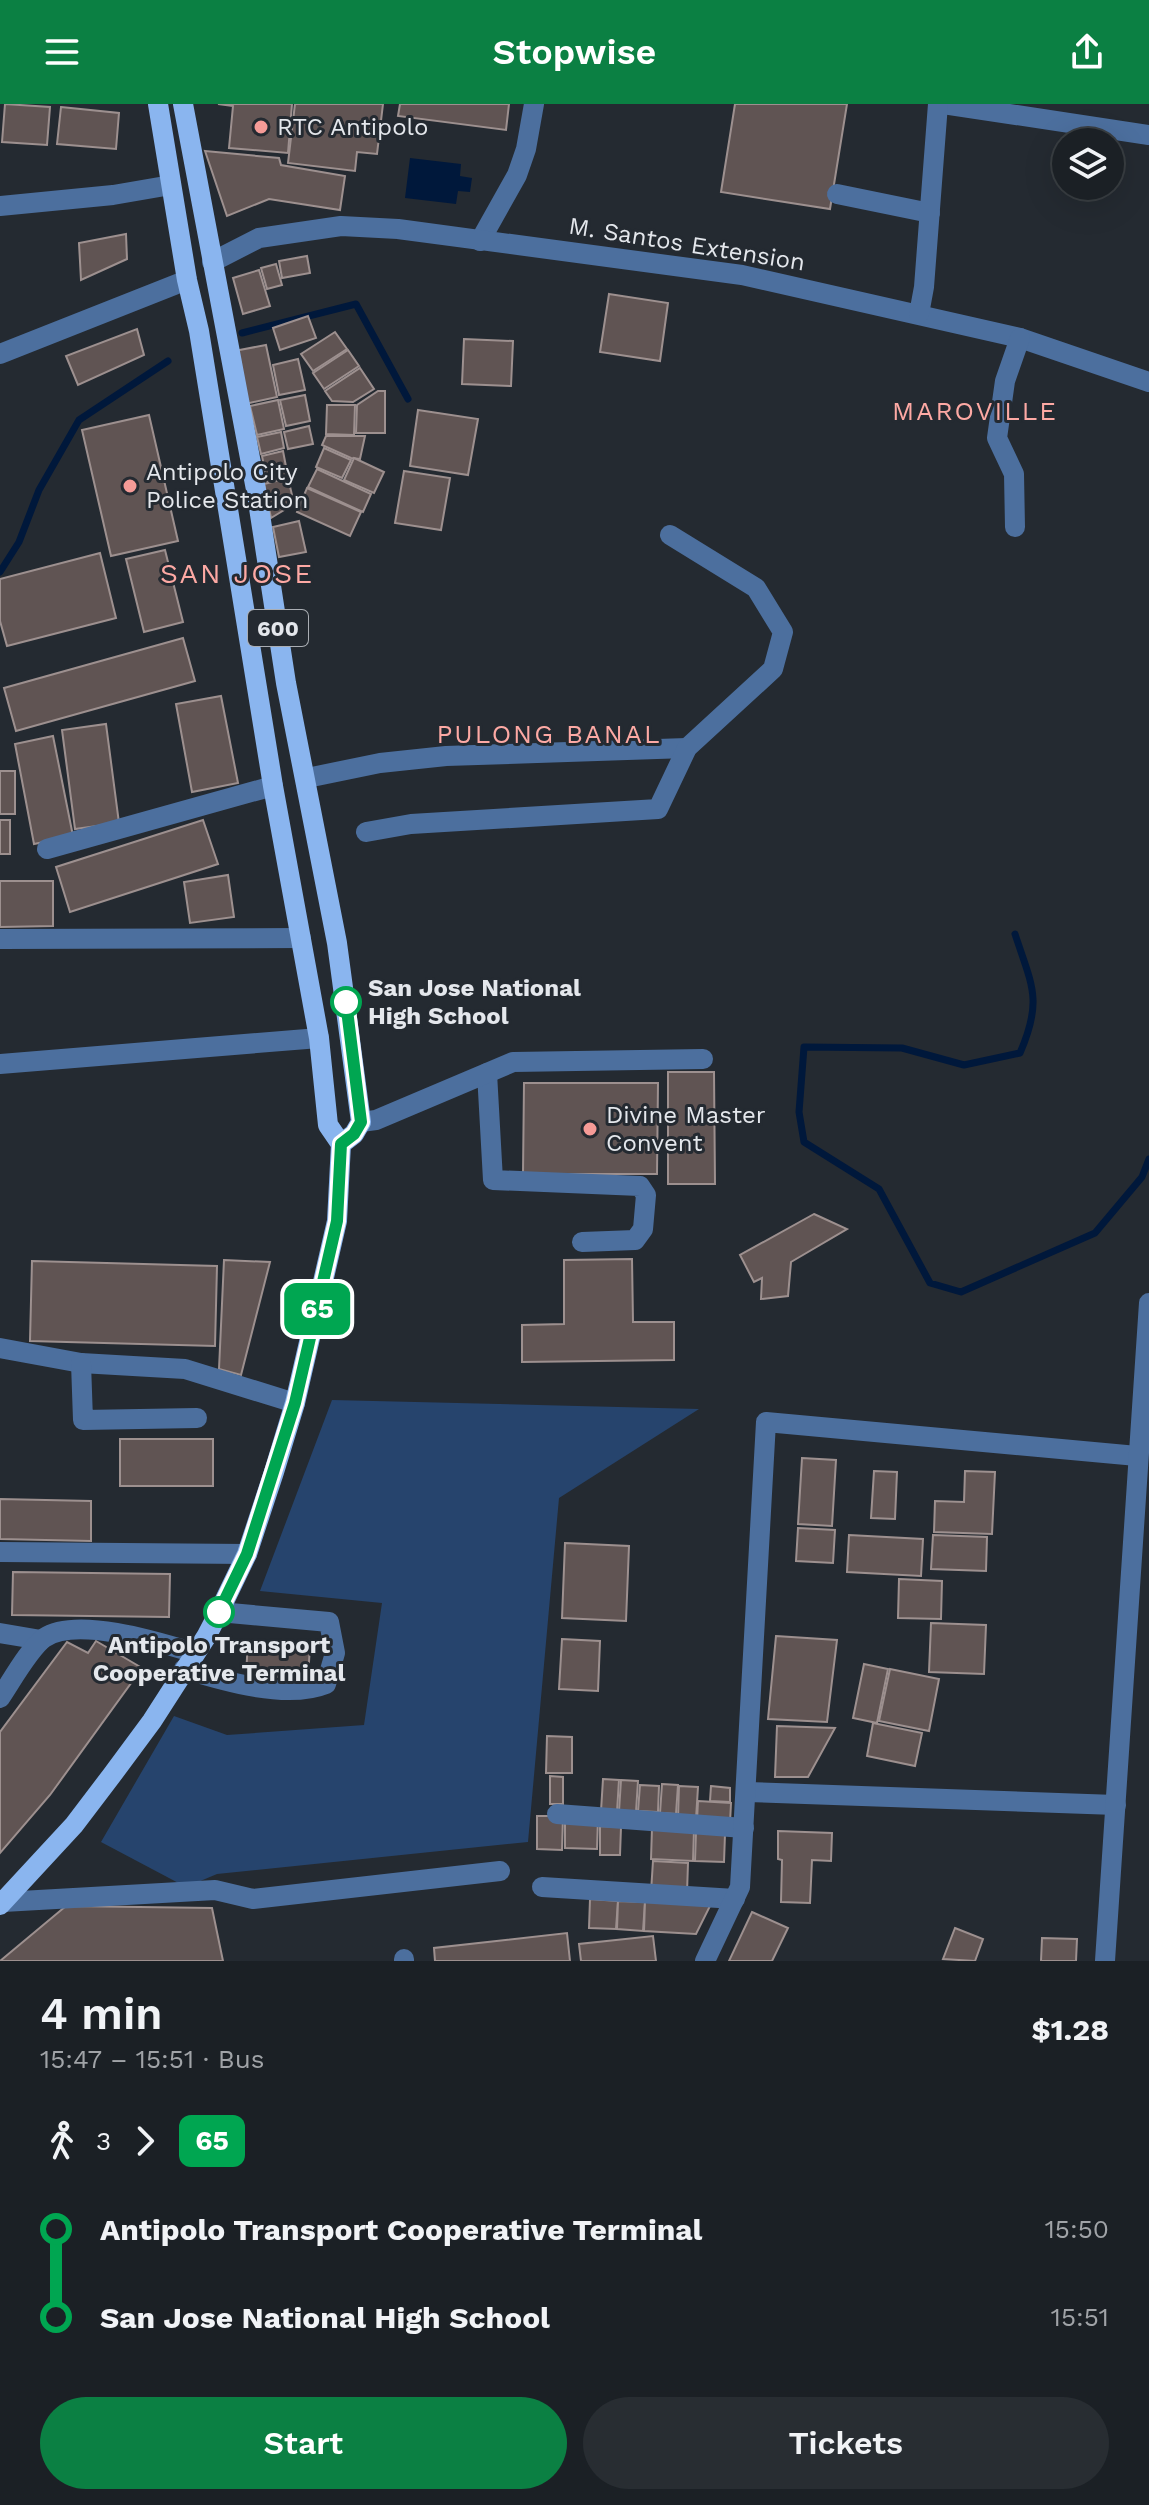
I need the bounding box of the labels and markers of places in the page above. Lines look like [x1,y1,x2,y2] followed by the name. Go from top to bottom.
[277,113,428,141] place label: RTC Antipolo
[252,118,270,136] marker: RTC Antipolo
[146,458,308,514] place label: Antipolo City Police Station
[121,477,139,495] marker: Antipolo City Police Station
[368,974,581,1030] place label: San Jose National High School
[331,987,361,1017] marker: San Jose National High School
[606,1101,766,1157] place label: Divine Master Convent
[581,1120,599,1138] marker: Divine Master Convent
[204,1597,234,1627] marker: Antipolo Transport Cooperative Terminal
[93,1631,345,1687] place label: Antipolo Transport Cooperative Terminal

